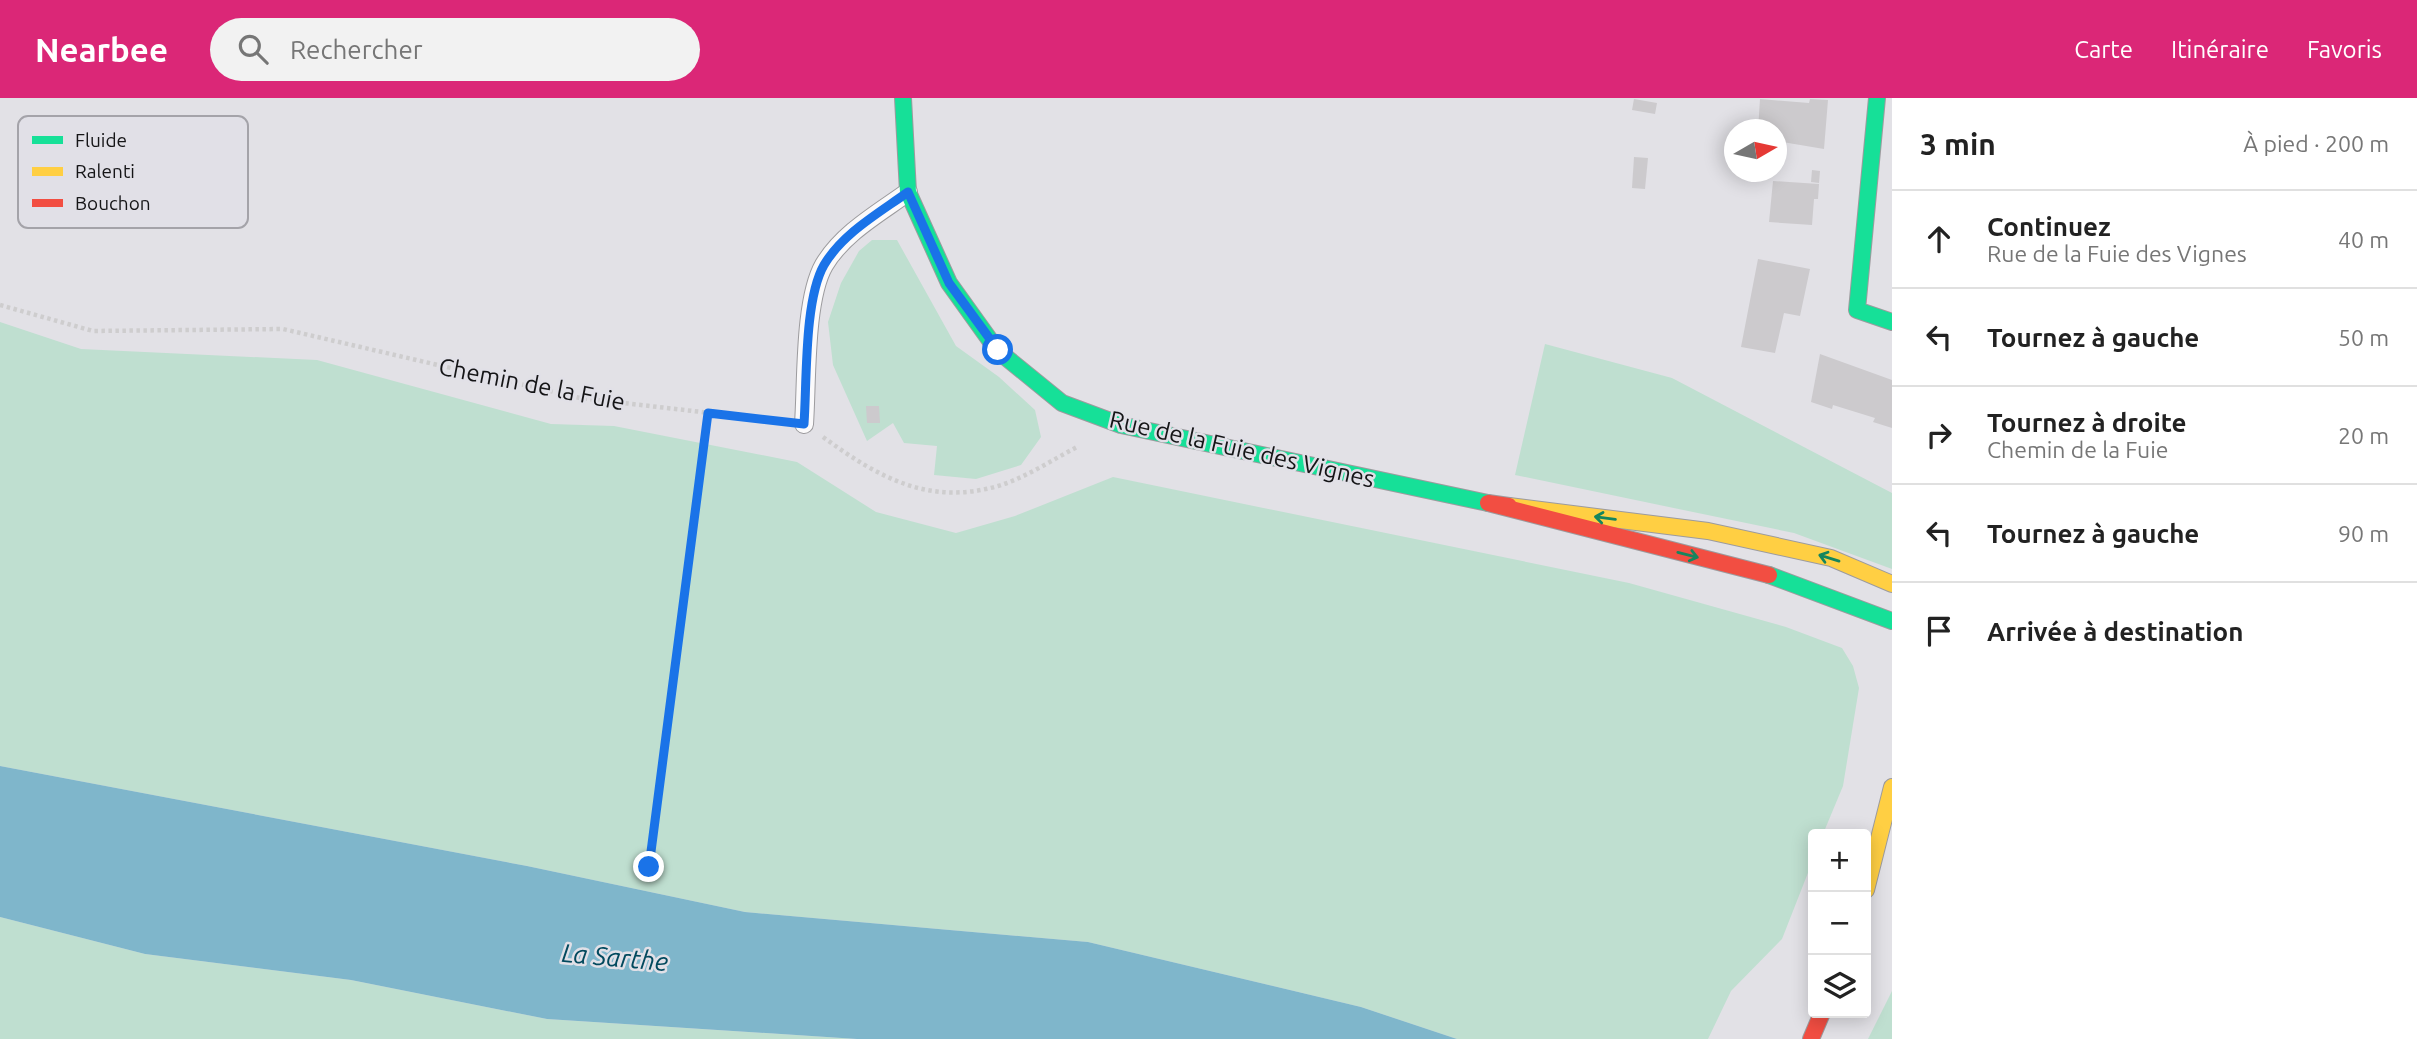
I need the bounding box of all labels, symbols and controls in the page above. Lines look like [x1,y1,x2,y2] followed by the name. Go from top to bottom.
[210,18,700,81] search box
[234,30,272,68] icon: search
[35,31,168,68] text: Nearbee
[290,35,423,64] text: Rechercher
[2074,36,2133,63] text: Carte
[2171,36,2269,63] text: Itinéraire
[2307,36,2382,63] text: Favoris
[18,116,248,228] legend
[1724,119,1787,182] north arrow
[1920,127,1996,161] text: 3 min
[75,129,127,151] text: Fluide
[2243,131,2389,156] text: À pied · 200 m
[75,160,135,182] text: Ralenti
[75,192,151,214] text: Bouchon
[1987,212,2111,241] text: Continuez
[1920,220,1958,258] icon: ahead
[2338,227,2389,252] text: 40 m
[1987,241,2247,266] text: Rue de la Fuie des Vignes
[1920,318,1958,356] icon: left
[1987,323,2199,352] text: Tournez à gauche
[2338,325,2389,350] text: 50 m
[982,334,1013,365] route start
[436,353,628,415] street label: Chemin de la Fuie
[1107,405,1377,493] street label: Rue de la Fuie des Vignes
[1987,408,2186,437] text: Tournez à droite
[1920,416,1958,454] icon: right
[2338,423,2389,448] text: 20 m
[1987,437,2169,462] text: Chemin de la Fuie
[1595,511,1617,524] one-way arrow
[1920,514,1958,552] icon: left
[1987,519,2199,548] text: Tournez à gauche
[2338,521,2389,546] text: 90 m
[1676,549,1699,562] one-way arrow
[1818,551,1840,564] one-way arrow
[1920,612,1958,650] icon: arrive
[1987,617,2243,646] text: Arrivée à destination
[1808,829,1871,1018] map controls
[1808,829,1871,892] button: +
[633,851,664,882] route end
[1808,892,1871,955] button: −
[561,938,669,976] water label: La Sarthe
[1808,955,1871,1018] button: layers

